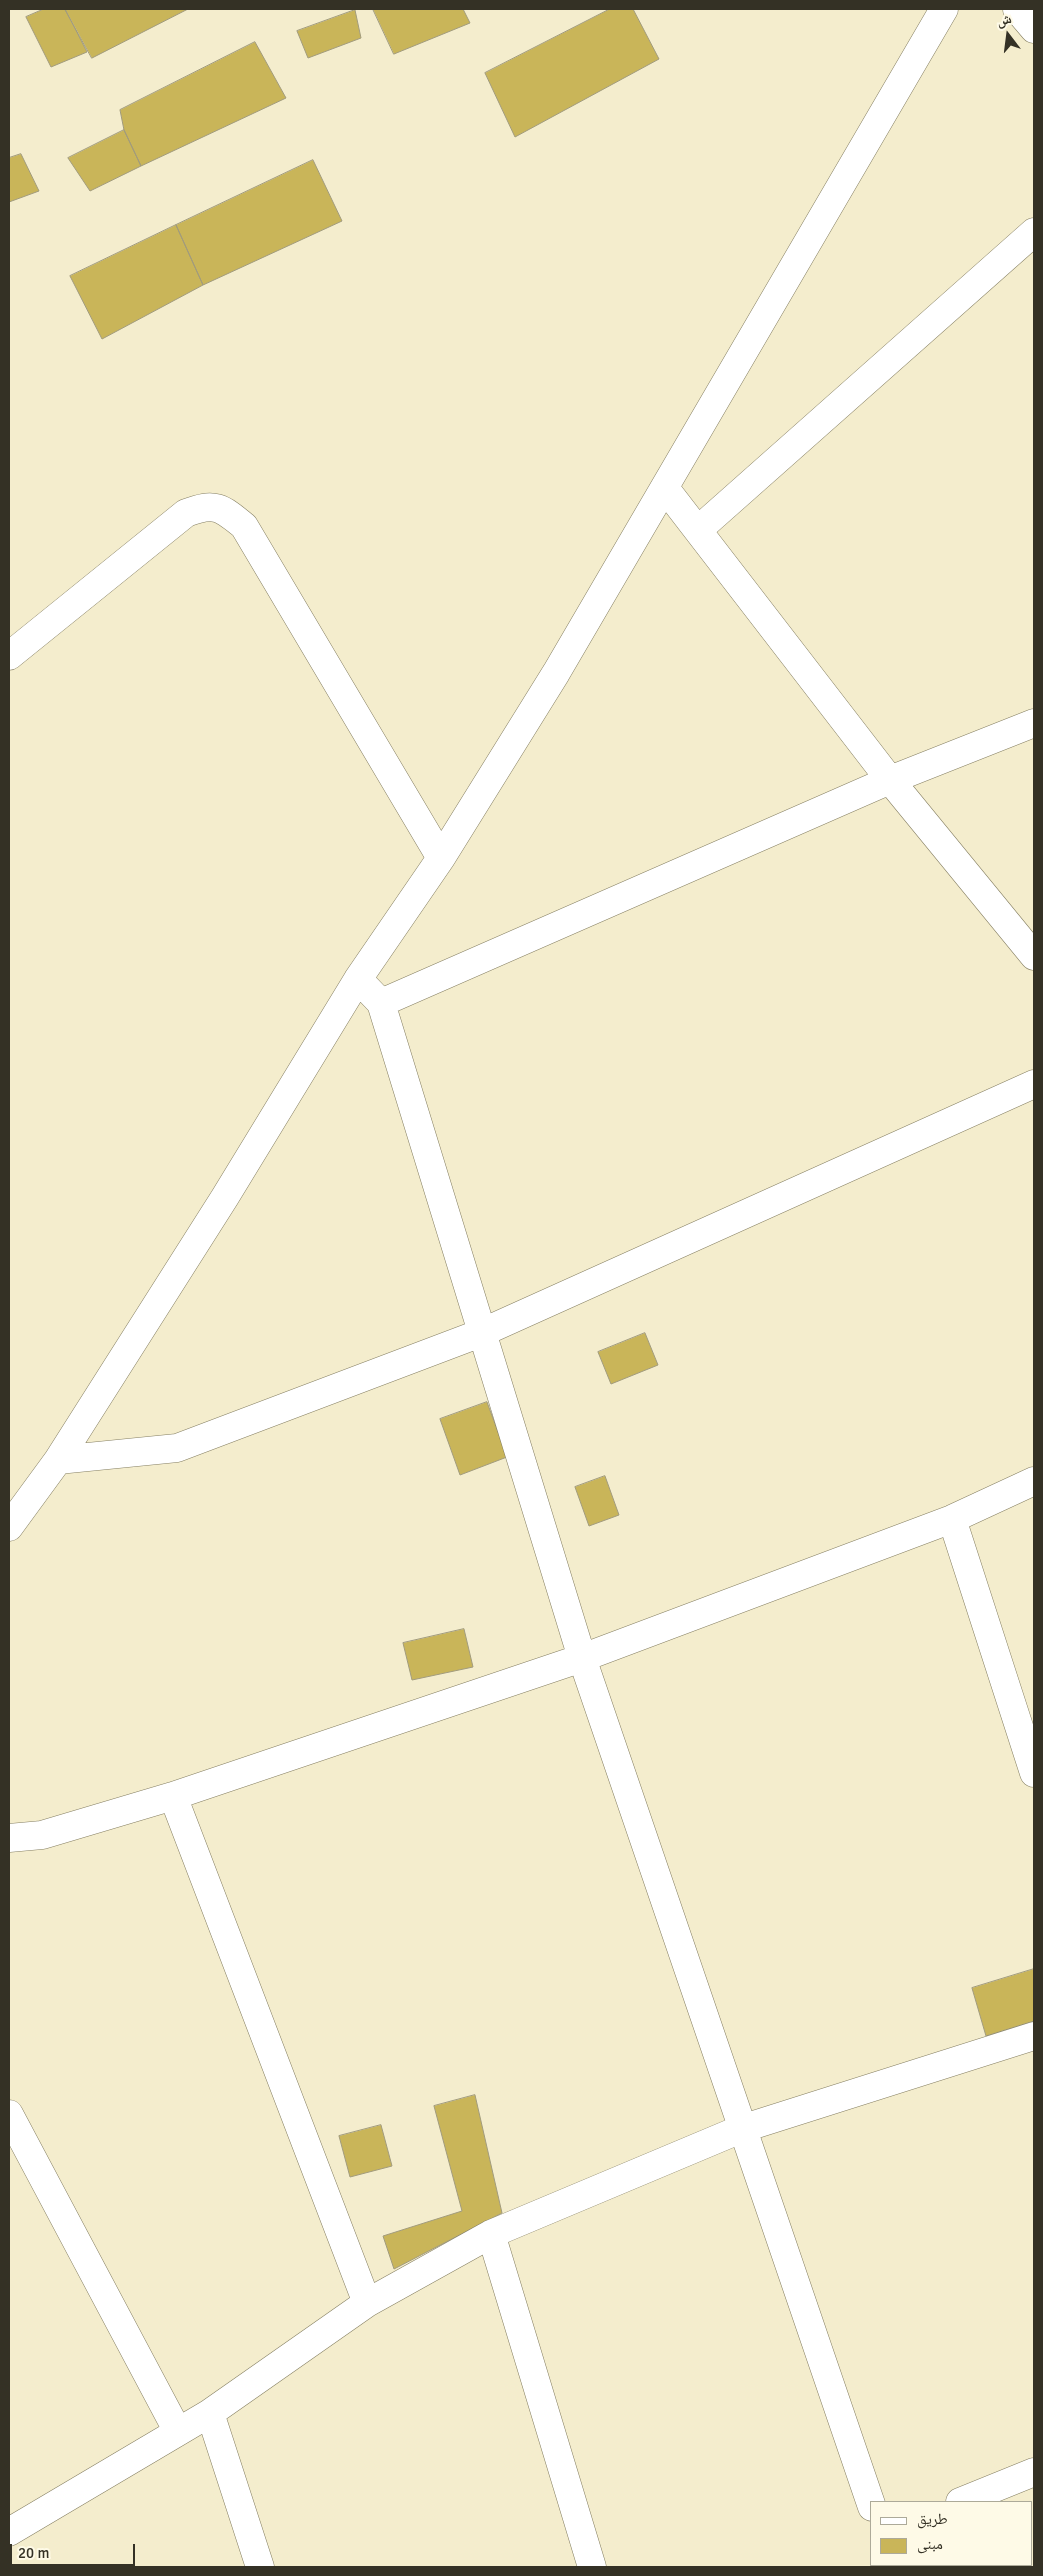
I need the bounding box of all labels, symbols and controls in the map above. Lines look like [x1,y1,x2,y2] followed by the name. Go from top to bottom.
[983,10,1033,60] north arrow
[995,10,1013,30] text: ش
[870,2501,1033,2566] legend
[917,2510,948,2528] text: طريق
[12,2534,138,2566] scale bar
[917,2535,943,2553] text: مبنى
[18,2544,49,2562] text: 20 m

